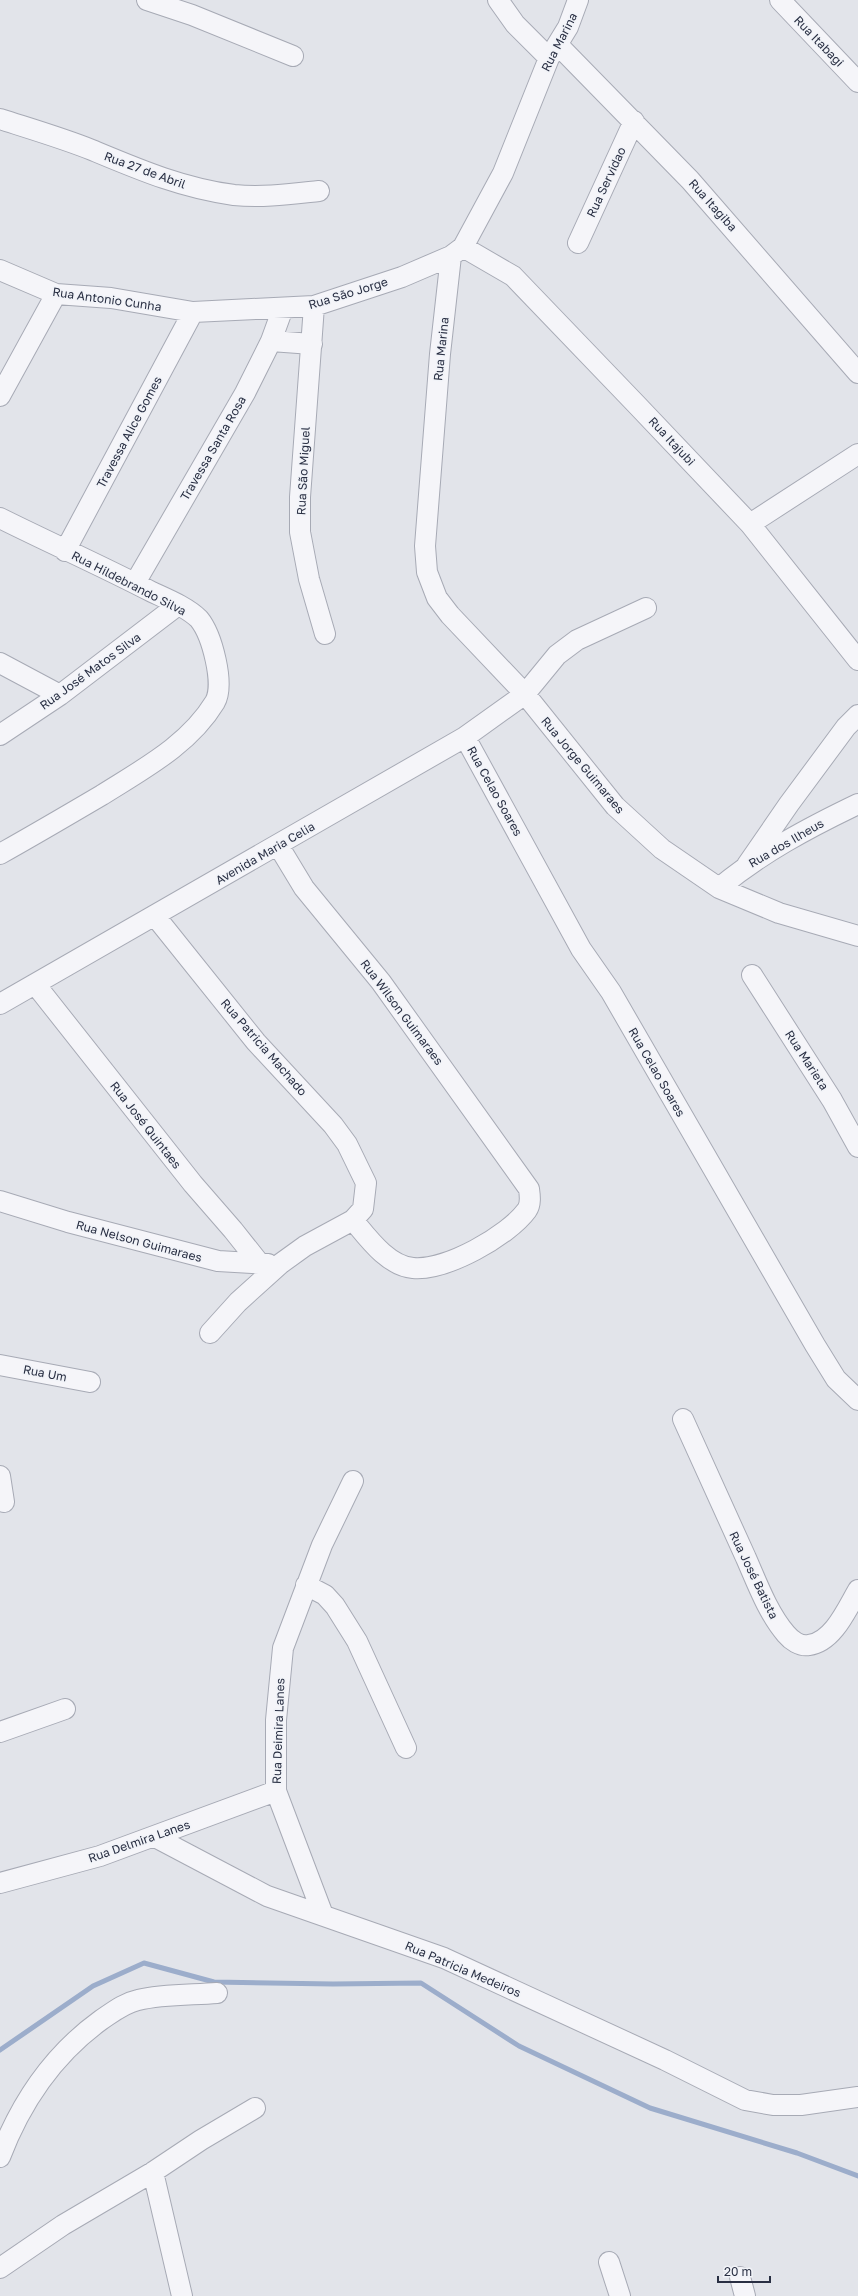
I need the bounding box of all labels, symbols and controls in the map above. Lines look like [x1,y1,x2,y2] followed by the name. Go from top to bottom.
[538,10,580,74] street label: Rua Marina
[791,12,847,70] street label: Rua Itabagi
[583,144,629,220] street label: Rua Servidao
[102,148,188,192] street label: Rua 27 de Abril
[686,176,740,234] street label: Rua Itagiba
[306,274,390,312] street label: Rua São Jorge
[51,284,163,314] street label: Rua Antonio Cunha
[430,316,452,382] street label: Rua Marina
[93,374,165,490] street label: Travessa Alice Gomes
[177,393,249,503] street label: Travessa Santa Rosa
[646,413,698,469] street label: Rua Itajubi
[293,426,313,516] street label: Rua São Miguel
[69,548,189,618] street label: Rua Hildebrando Silva
[37,629,143,713] street label: Rua José Matos Silva
[538,714,628,816] street label: Rua Jorge Guimaraes
[464,743,526,839] street label: Rua Celao Soares
[746,815,826,871] street label: Rua dos Ilheus
[213,818,317,888] street label: Avenida Maria Celia
[357,956,447,1068] street label: Rua Wilson Guimaraes
[218,995,310,1099] street label: Rua Patricia Machado
[625,1025,689,1119] street label: Rua Celao Soares
[782,1027,832,1093] street label: Rua Marieta
[107,1078,185,1172] street label: Rua José Quintaes
[74,1217,204,1265] street label: Rua Nelson Guimaraes
[22,1361,68,1385] street label: Rua Um
[726,1529,782,1621] street label: Rua José Batista
[269,1678,287,1784] street label: Rua Deimira Lanes
[86,1817,192,1865] street label: Rua Delmira Lanes
[403,1938,523,2000] street label: Rua Patricia Medeiros
[718,2258,770,2284] scale bar
[724,2264,752,2279] text: 20 m

